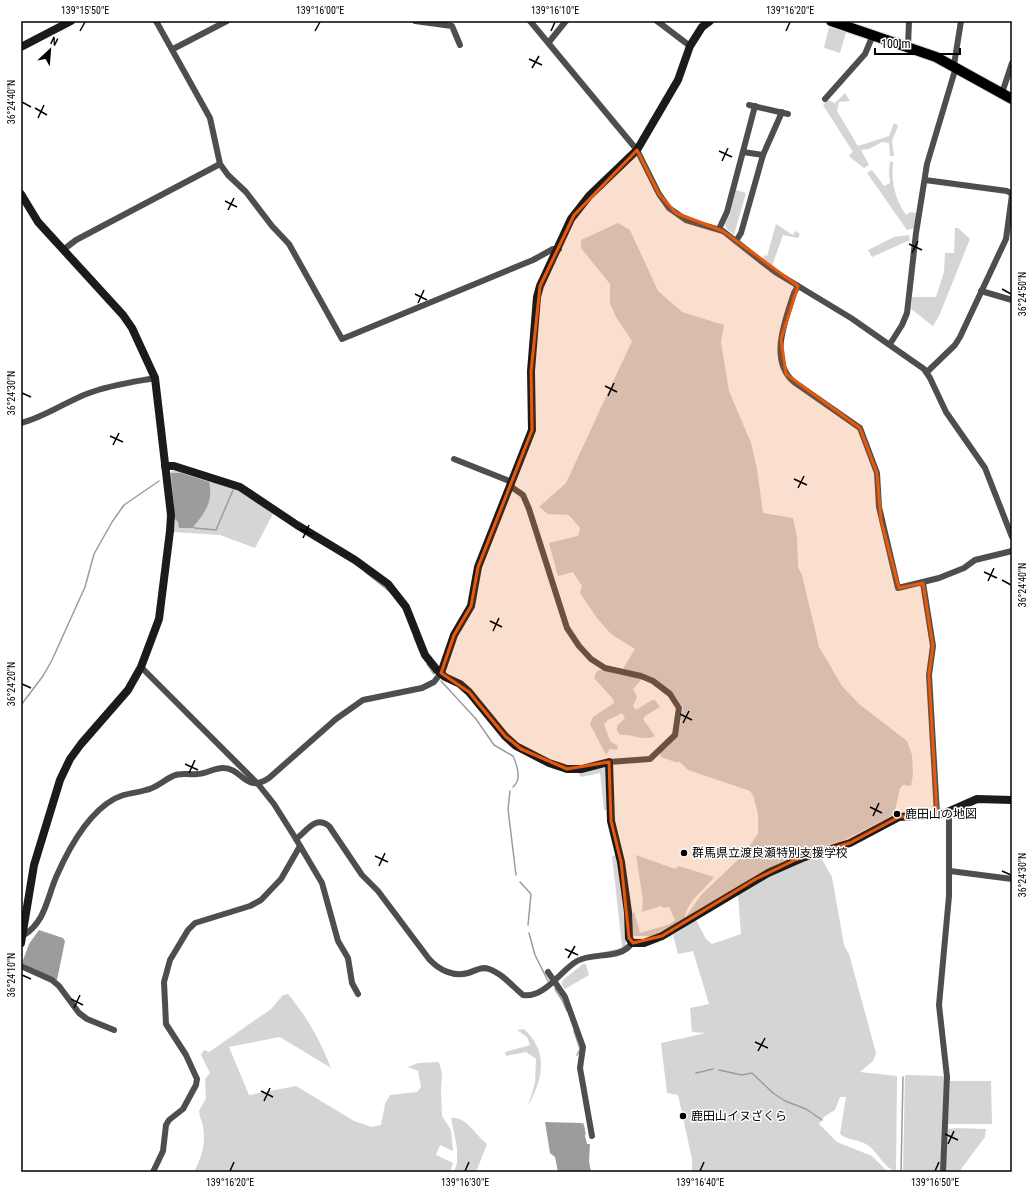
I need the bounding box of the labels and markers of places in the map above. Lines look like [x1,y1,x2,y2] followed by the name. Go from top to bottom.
[905,807,977,821] place label: 鹿田山の地図
[892,809,902,819] marker: 鹿田山の地図
[692,846,848,860] place label: 群馬県立渡良瀬特別支援学校
[679,848,689,858] marker: 群馬県立渡良瀬特別支援学校
[691,1109,787,1123] place label: 鹿田山イヌざくら
[678,1111,688,1121] marker: 鹿田山イヌざくら

